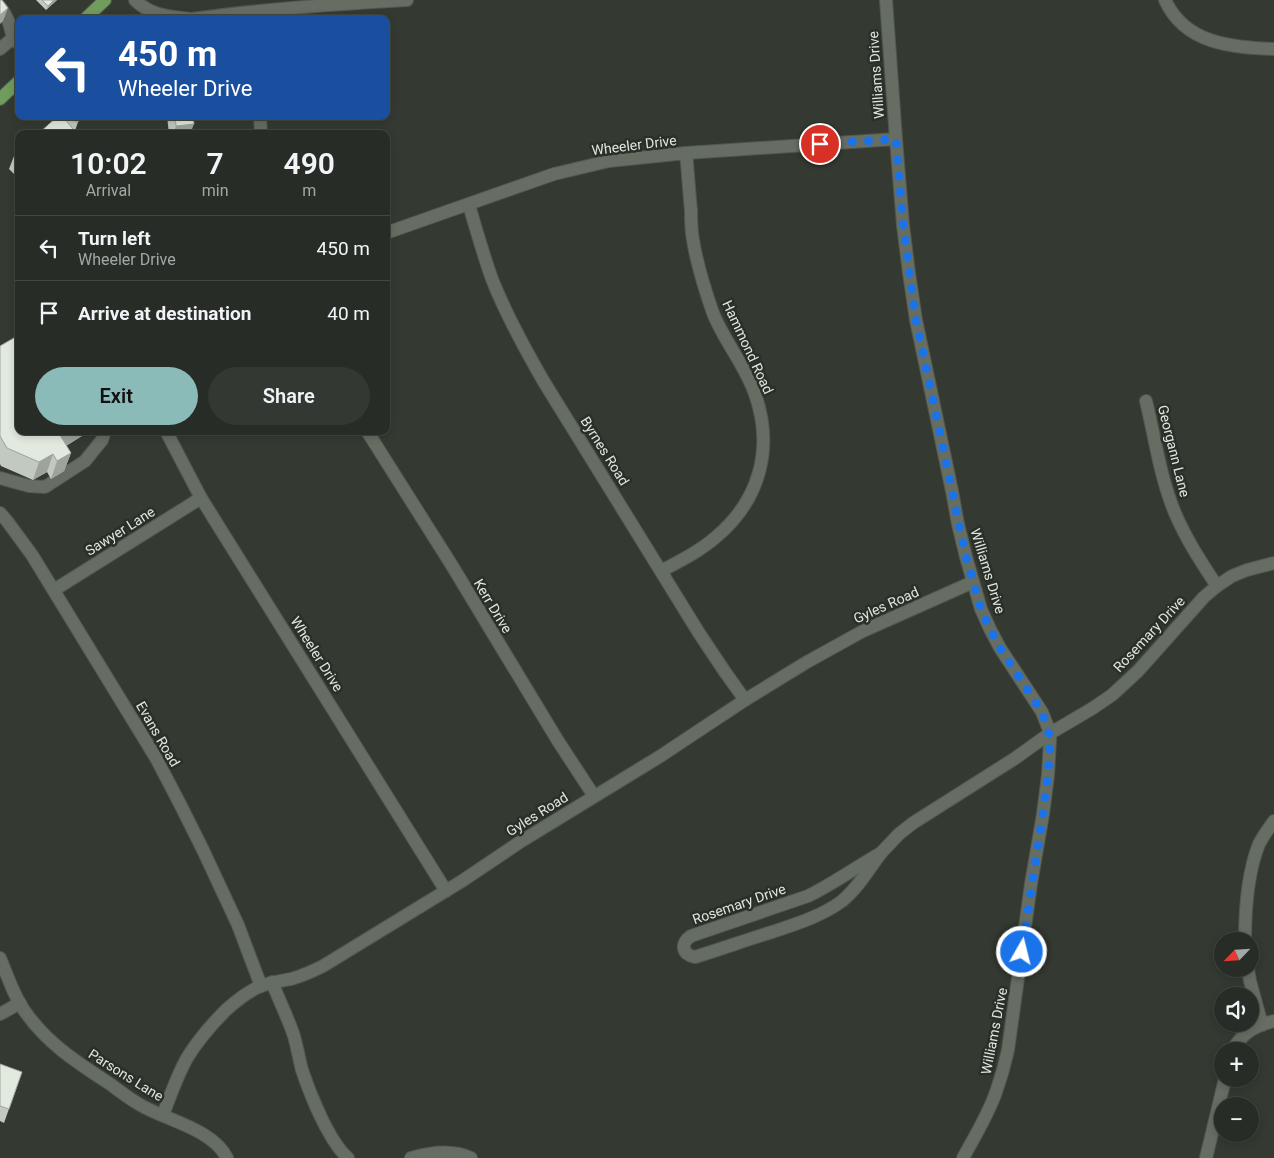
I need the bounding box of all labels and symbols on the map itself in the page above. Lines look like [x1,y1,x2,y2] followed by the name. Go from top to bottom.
[865,31,887,119] street label: Williams Drive
[799,123,841,165] pin
[591,132,677,158] street label: Wheeler Drive
[719,298,777,396] street label: Hammond Road
[1155,403,1193,499] street label: Georgann Lane
[578,414,632,488] street label: Byrnes Road
[82,503,158,559] street label: Sawyer Lane
[967,527,1009,615] street label: Williams Drive
[471,576,515,636] street label: Kerr Drive
[851,583,921,627] street label: Gyles Road
[1110,593,1188,675] street label: Rosemary Drive
[288,614,346,694] street label: Wheeler Drive
[133,699,183,769] street label: Evans Road
[503,789,571,839] street label: Gyles Road
[690,881,788,927] street label: Rosemary Drive
[995,925,1047,977] position arrow
[1214,932,1259,978] north arrow
[978,986,1010,1076] street label: Williams Drive
[86,1046,166,1104] street label: Parsons Lane

